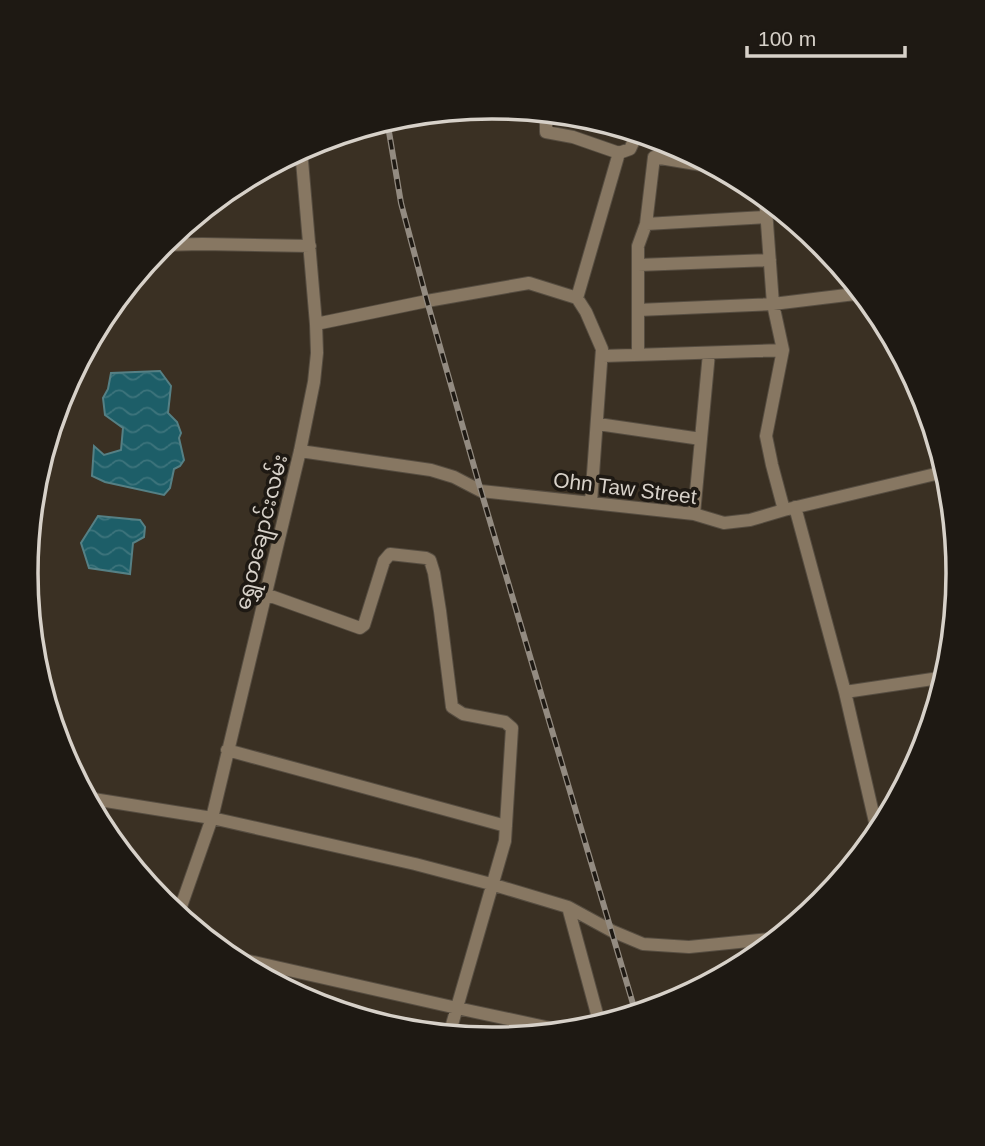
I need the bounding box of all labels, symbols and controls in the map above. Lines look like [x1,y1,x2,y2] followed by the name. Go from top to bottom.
[747,14,904,58] scale bar
[758,27,816,50] text: 100 m
[227,451,298,614] street label: ရွှေတချောင်းလမ်း
[552,468,698,508] street label: Ohn Taw Street

